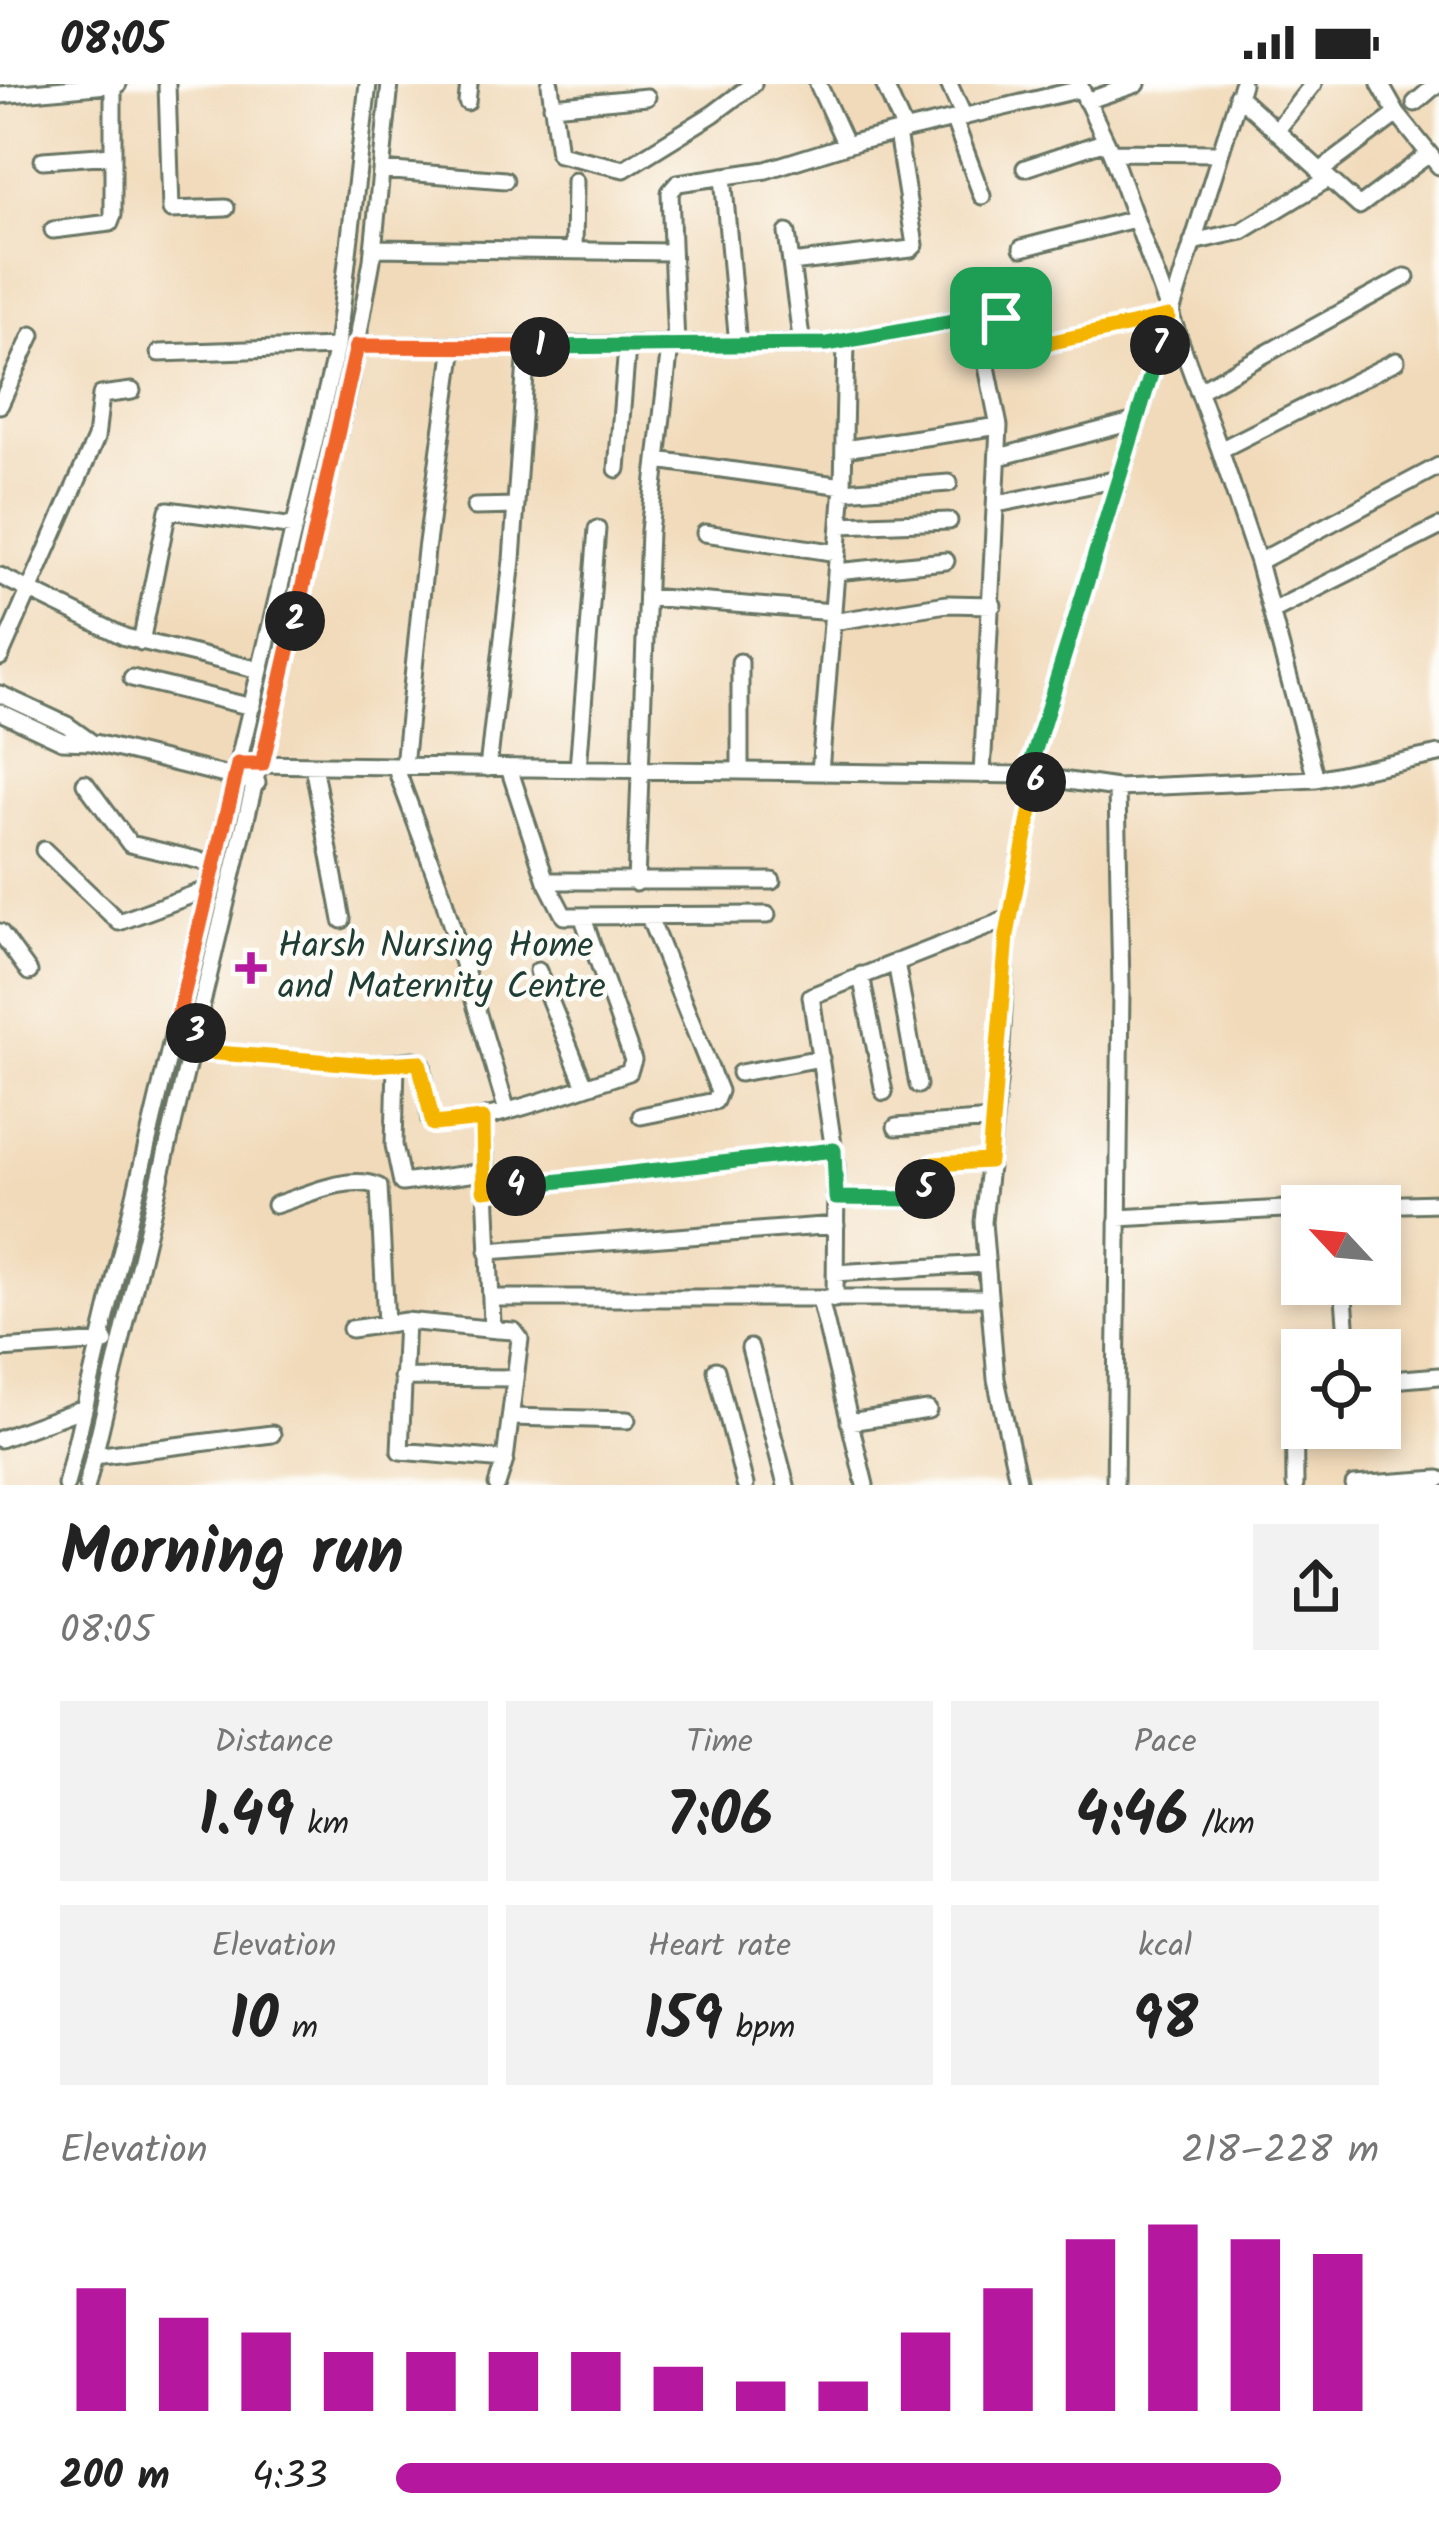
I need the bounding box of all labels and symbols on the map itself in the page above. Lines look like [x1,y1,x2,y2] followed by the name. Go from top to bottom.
[950,267,1052,369] pin
[1130,315,1190,375] pin: 7
[510,317,570,377] pin: 1
[265,591,325,651] pin: 2
[1006,752,1066,812] pin: 6
[278,919,606,1017] place label: Harsh Nursing Home and Maternity Centre
[235,952,267,984] marker: Harsh Nursing Home and Maternity Centre
[166,1003,226,1063] pin: 3
[486,1156,546,1216] pin: 4
[895,1159,955,1219] pin: 5
[1281,1185,1401,1305] north arrow

